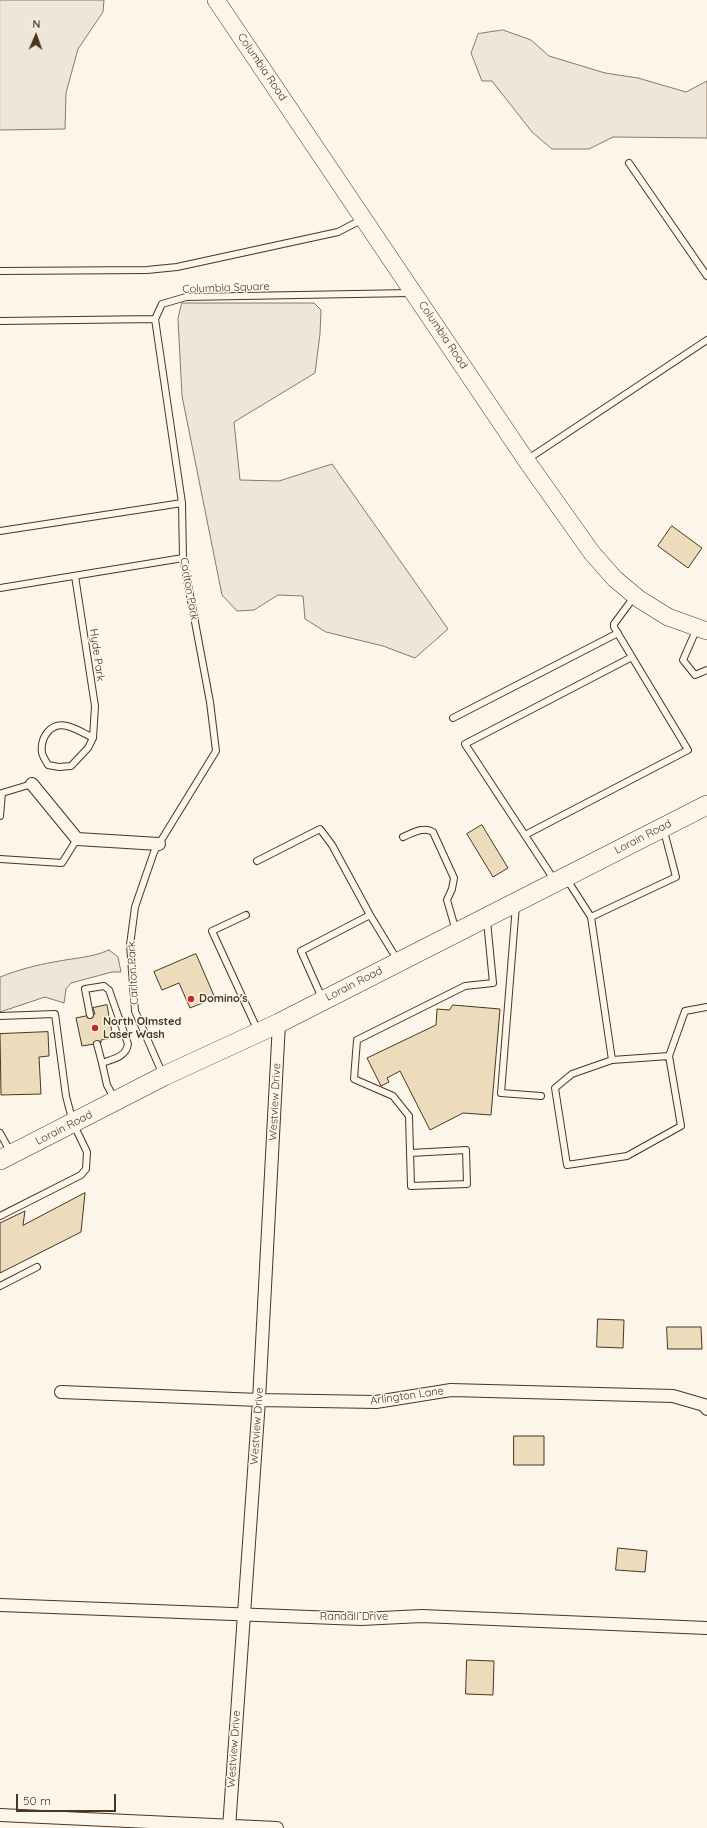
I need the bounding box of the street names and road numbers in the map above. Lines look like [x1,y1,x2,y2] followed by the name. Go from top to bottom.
[235,31,289,103] street label: Columbia Road
[182,280,270,296] street label: Columbia Square
[416,299,470,371] street label: Columbia Road
[177,557,201,621] street label: Carlton Park
[87,628,107,682] street label: Hyde Park
[612,817,674,857] street label: Lorain Road
[125,941,141,1005] street label: Carlton Park
[323,964,385,1004] street label: Lorain Road
[266,1063,284,1141] street label: Westview Drive
[33,1108,95,1148] street label: Lorain Road
[369,1384,445,1408] street label: Arlington Lane
[248,1387,266,1465] street label: Westview Drive
[320,1610,388,1624] street label: Randall Drive
[225,1710,243,1788] street label: Westview Drive

